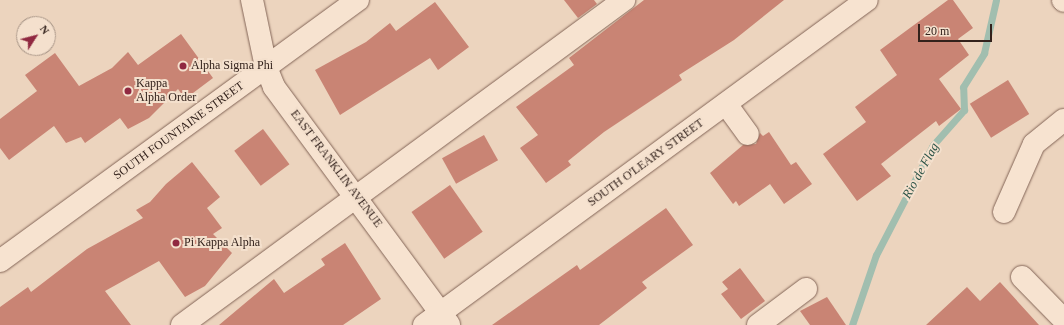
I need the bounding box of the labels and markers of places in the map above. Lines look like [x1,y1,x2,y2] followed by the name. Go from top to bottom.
[191,59,273,73] place label: Alpha Sigma Phi
[178,61,188,71] marker: Alpha Sigma Phi
[136,77,196,105] place label: Kappa Alpha Order
[123,86,133,96] marker: Kappa Alpha Order
[184,236,261,250] place label: Pi Kappa Alpha
[171,238,181,248] marker: Pi Kappa Alpha

